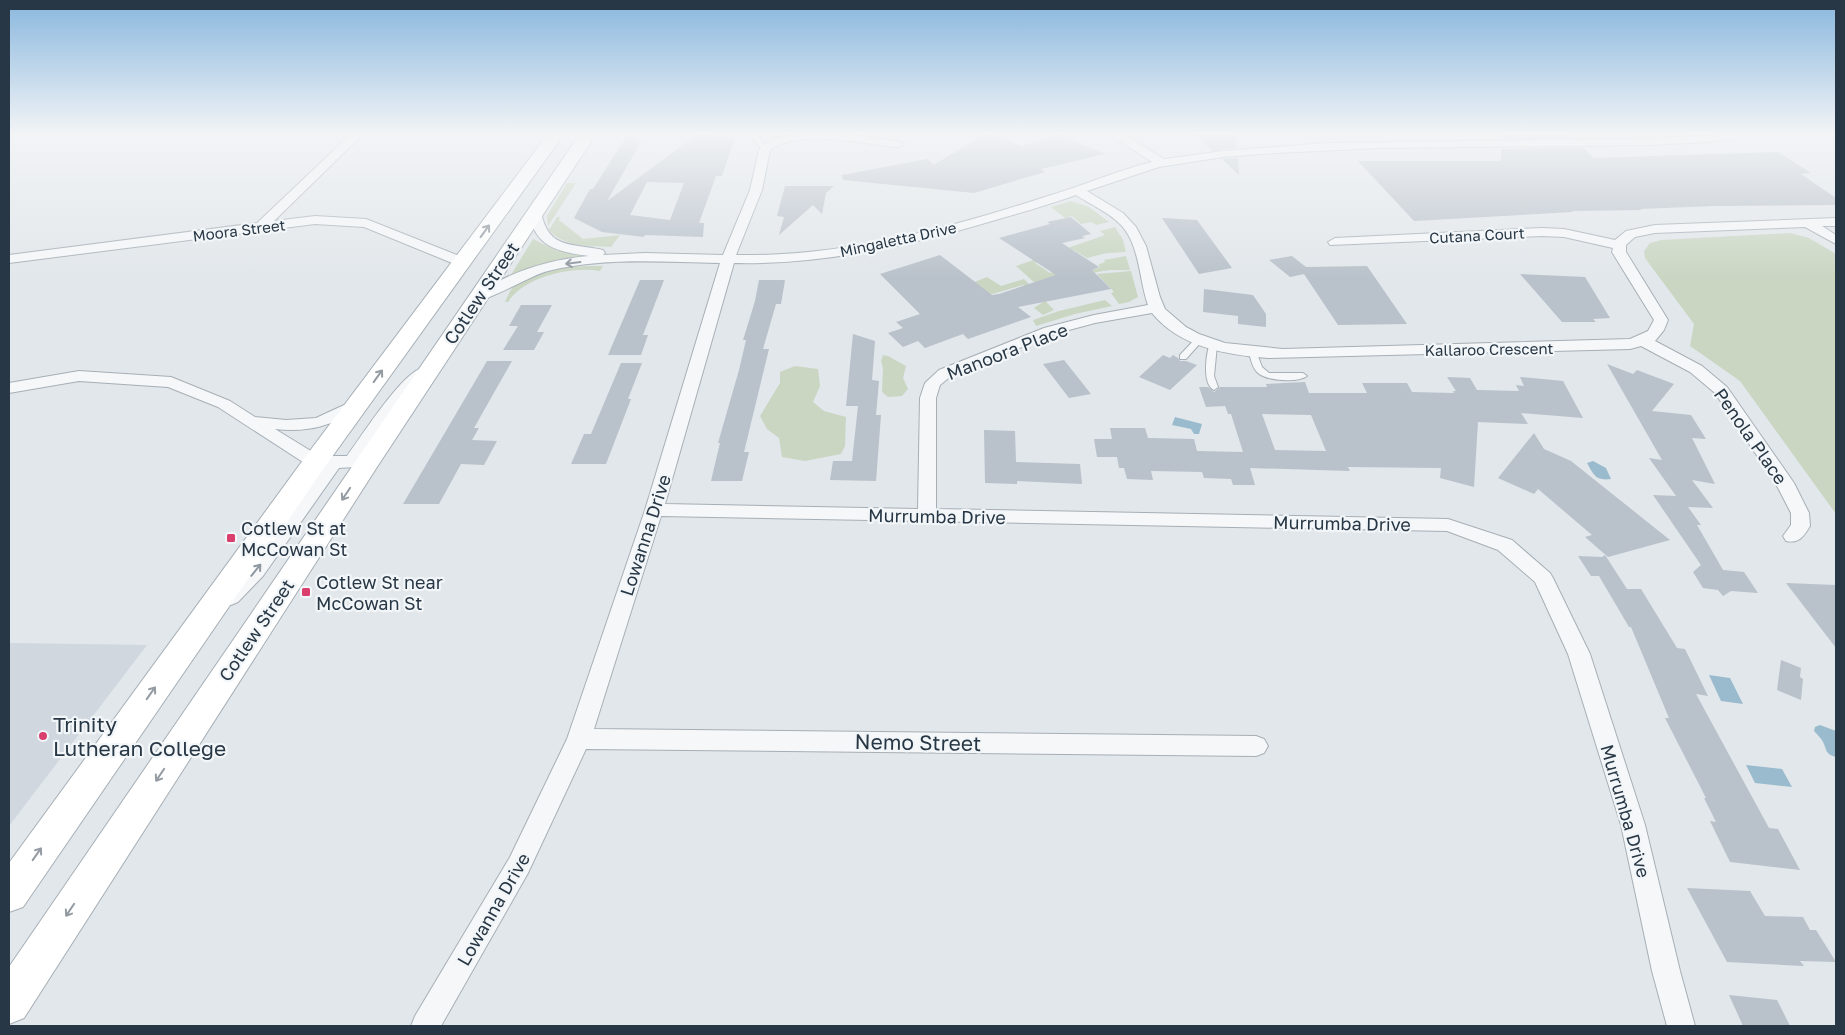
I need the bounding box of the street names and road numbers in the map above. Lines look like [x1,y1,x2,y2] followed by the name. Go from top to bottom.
[192,215,286,245] street label: Moora Street
[838,218,958,260] street label: Mingaletta Drive
[1429,224,1525,246] street label: Cutana Court
[439,238,523,348] street label: Cotlew Street
[943,318,1071,384] street label: Manoora Place
[1425,339,1553,359] street label: Kallaroo Crescent
[1710,384,1792,488] street label: Penola Place
[615,471,675,599] street label: Lowanna Drive
[868,504,1006,528] street label: Murrumba Drive
[1273,511,1411,535] street label: Murrumba Drive
[214,575,298,685] street label: Cotlew Street
[854,728,982,756] street label: Nemo Street
[1596,742,1656,880] street label: Murrumba Drive
[452,849,534,969] street label: Lowanna Drive

